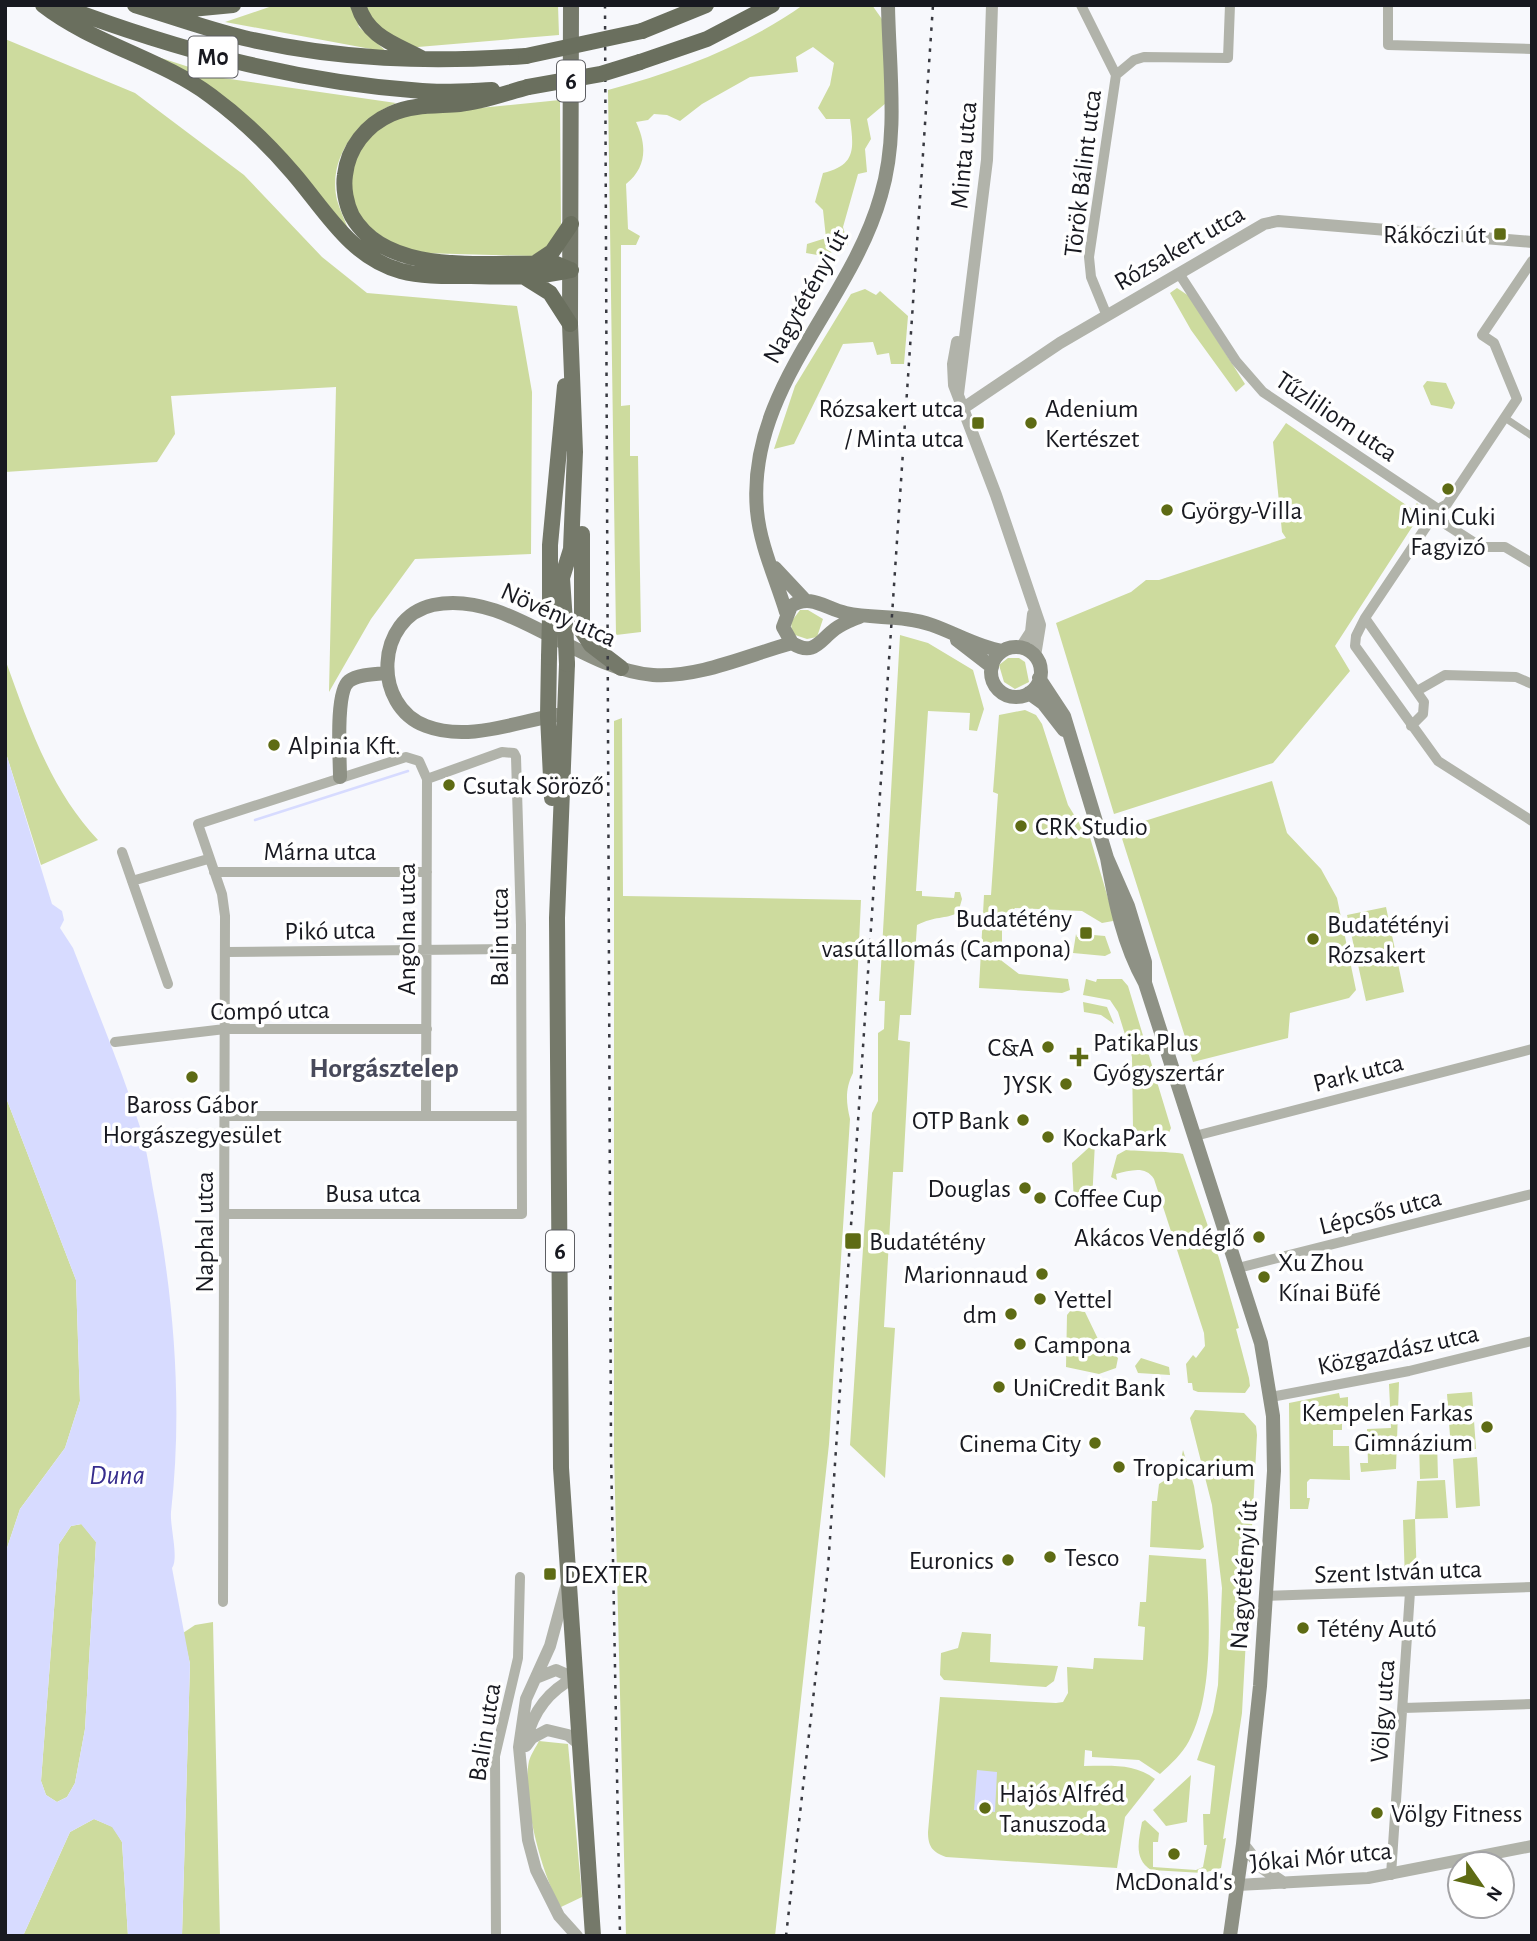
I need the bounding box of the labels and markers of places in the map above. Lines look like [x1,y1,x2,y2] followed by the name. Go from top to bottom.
[1383,222,1486,248] place label: Rákóczi út
[1492,226,1508,242] marker: Rákóczi út
[818,396,964,452] place label: Rózsakert utca / Minta utca
[1045,396,1139,452] place label: Adenium Kertészet
[970,415,986,431] marker: Rózsakert utca / Minta utca
[1023,415,1039,431] marker: Adenium Kertészet
[1440,481,1456,497] marker: Mini Cuki Fagyizó
[1181,498,1302,524] place label: György-Villa
[1159,502,1175,518] marker: György-Villa
[1400,504,1496,560] place label: Mini Cuki Fagyizó
[288,733,401,759] place label: Alpinia Kft.
[266,737,282,753] marker: Alpinia Kft.
[463,773,604,799] place label: Csutak Söröző
[441,777,457,793] marker: Csutak Söröző
[1035,814,1148,840] place label: CRK Studio
[1013,818,1029,834] marker: CRK Studio
[821,906,1072,962] place label: Budatétény vasútállomás (Campona)
[1327,912,1450,968] place label: Budatétényi Rózsakert
[1078,925,1094,941] marker: Budatétény vasútállomás (Campona)
[1305,931,1321,947] marker: Budatétényi Rózsakert
[1093,1030,1225,1086] place label: PatikaPlus Gyógyszertár
[987,1035,1034,1061] place label: C&A
[1040,1039,1056,1055] marker: C&A
[1071,1049,1087,1065] marker: PatikaPlus Gyógyszertár
[184,1069,200,1085] marker: Baross Gábor Horgászegyesület
[1004,1072,1053,1098] place label: JYSK
[1058,1076,1074,1092] marker: JYSK
[102,1092,282,1148] place label: Baross Gábor Horgászegyesület
[912,1108,1009,1134] place label: OTP Bank
[1015,1112,1031,1128] marker: OTP Bank
[1062,1125,1167,1151] place label: KockaPark
[1040,1129,1056,1145] marker: KockaPark
[927,1176,1011,1202] place label: Douglas
[1017,1180,1033,1196] marker: Douglas
[1054,1186,1162,1212] place label: Coffee Cup
[1032,1190,1048,1206] marker: Coffee Cup
[1074,1225,1245,1251] place label: Akácos Vendéglő
[869,1229,986,1255] place label: Budatétény
[1251,1229,1267,1245] marker: Akácos Vendéglő
[843,1231,863,1251] marker: Budatétény
[1278,1250,1381,1306] place label: Xu Zhou Kínai Büfé
[904,1262,1028,1288] place label: Marionnaud
[1034,1266,1050,1282] marker: Marionnaud
[1256,1269,1272,1285] marker: Xu Zhou Kínai Büfé
[1054,1287,1113,1313] place label: Yettel
[1032,1291,1048,1307] marker: Yettel
[963,1302,997,1328] place label: dm
[1003,1306,1019,1322] marker: dm
[1034,1332,1131,1358] place label: Campona
[1012,1336,1028,1352] marker: Campona
[1013,1375,1165,1401] place label: UniCredit Bank
[991,1379,1007,1395] marker: UniCredit Bank
[1302,1400,1473,1456] place label: Kempelen Farkas Gimnázium
[1479,1419,1495,1435] marker: Kempelen Farkas Gimnázium
[959,1431,1081,1457] place label: Cinema City
[1087,1435,1103,1451] marker: Cinema City
[1133,1455,1255,1481] place label: Tropicarium
[1111,1459,1127,1475] marker: Tropicarium
[1064,1545,1119,1571] place label: Tesco
[909,1548,994,1574] place label: Euronics
[1042,1549,1058,1565] marker: Tesco
[1000,1552,1016,1568] marker: Euronics
[564,1562,648,1588] place label: DEXTER
[542,1566,558,1582] marker: DEXTER
[1317,1616,1437,1642] place label: Tétény Autó
[1295,1620,1311,1636] marker: Tétény Autó
[999,1781,1125,1837] place label: Hajós Alfréd Tanuszoda
[977,1800,993,1816] marker: Hajós Alfréd Tanuszoda
[1391,1801,1522,1827] place label: Völgy Fitness
[1369,1805,1385,1821] marker: Völgy Fitness
[1166,1846,1182,1862] marker: McDonald's
[1115,1869,1233,1895] place label: McDonald's

